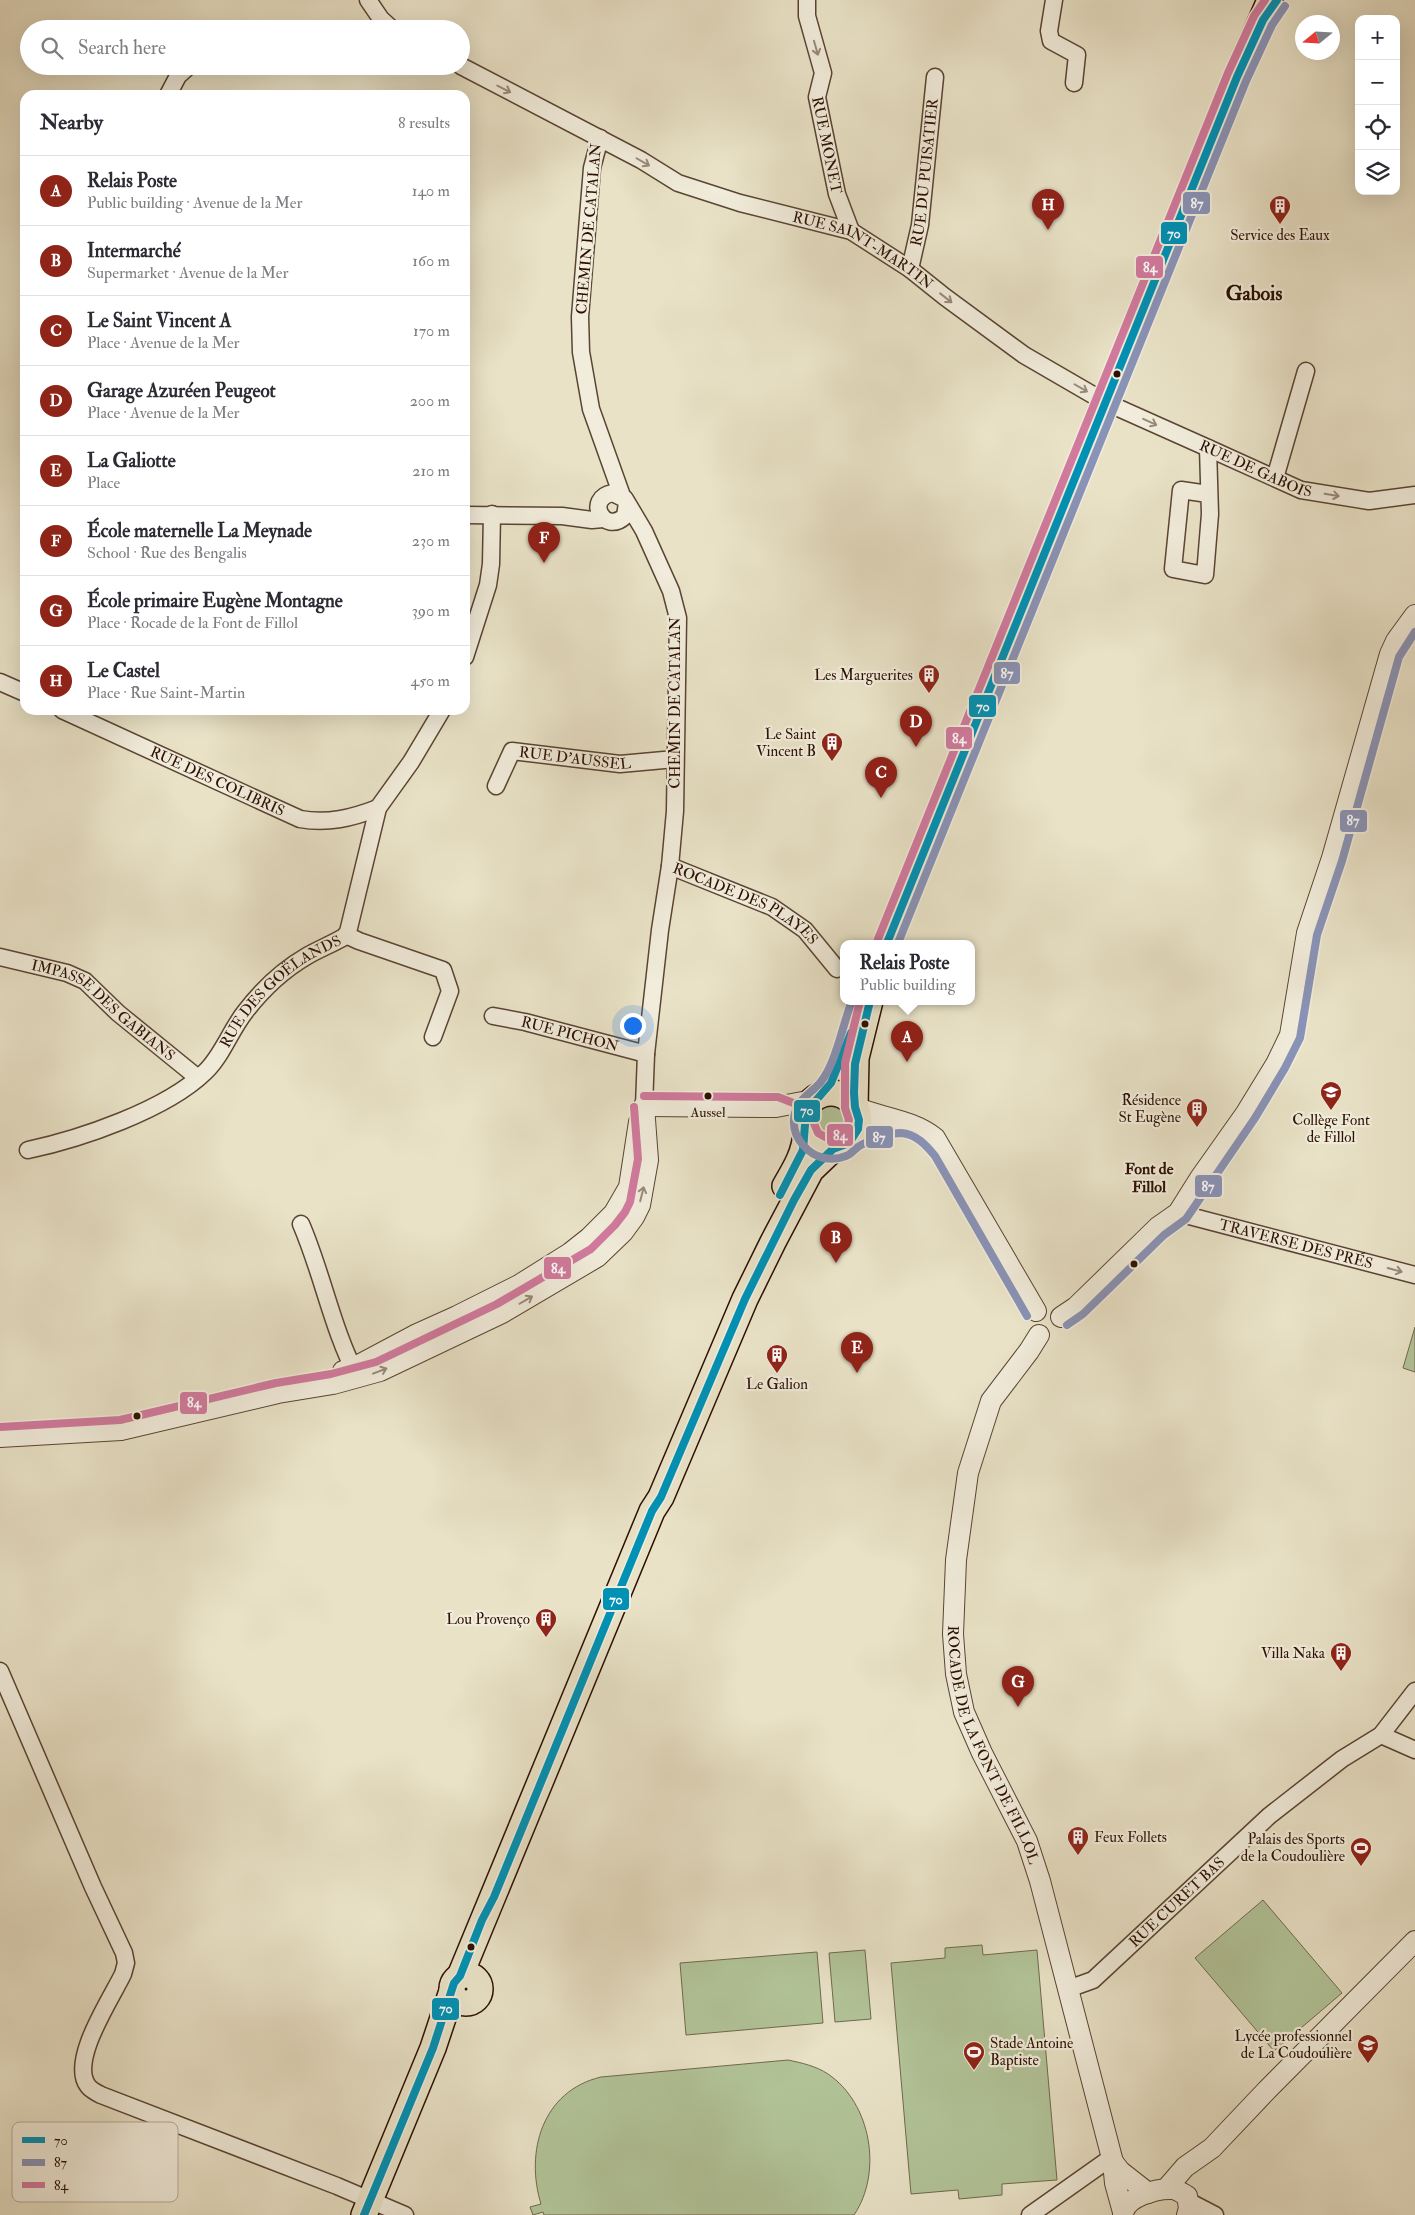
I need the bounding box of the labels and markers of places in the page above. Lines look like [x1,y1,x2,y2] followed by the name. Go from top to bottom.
[1032,189,1064,230] pin: H
[1268,194,1292,225] building icon: Service des Eaux
[1230,226,1330,245] place label: Service des Eaux
[1112,369,1122,379] unlabelled marker
[528,522,560,563] pin: F
[917,663,941,694] building icon: Les Marguerites
[814,666,913,685] place label: Les Marguerites
[900,706,932,747] pin: D
[756,725,816,761] place label: Le Saint Vincent B
[820,731,844,762] building icon: Le Saint Vincent B
[865,757,897,798] pin: C
[860,1019,870,1029] unlabelled marker
[891,1021,923,1062] pin: A
[1319,1080,1343,1111] school or university icon: Collège Font de Fillol
[703,1091,713,1101] marker: Aussel
[1118,1091,1181,1127] place label: Résidence St Eugène
[1185,1097,1209,1128] building icon: Résidence St Eugène
[689,1104,726,1121] place label: Aussel
[1292,1111,1370,1147] place label: Collège Font de Fillol
[820,1222,852,1263] pin: B
[1129,1259,1139,1269] unlabelled marker
[841,1332,873,1373] pin: E
[765,1343,789,1374] building icon: Le Galion
[746,1375,808,1394] place label: Le Galion
[132,1411,142,1421] unlabelled marker
[534,1607,558,1638] building icon: Lou Provenço
[446,1610,530,1629] place label: Lou Provenço
[1329,1641,1353,1672] building icon: Villa Naka
[1261,1644,1326,1663] place label: Villa Naka
[1002,1666,1034,1707] pin: G
[1066,1825,1090,1856] building icon: Feux Follets
[1094,1828,1167,1847] place label: Feux Follets
[1241,1830,1345,1866] place label: Palais des Sports de la Coudoulière
[1349,1836,1373,1867] sports icon: Palais des Sports de la Coudoulière
[466,1942,476,1952] unlabelled marker
[1235,2027,1352,2063] place label: Lycée professionnel de La Coudoulière
[1356,2033,1380,2064] school or university icon: Lycée professionnel de La Coudoulière
[990,2034,1073,2071] place label: Stade Antoine Baptiste
[962,2040,986,2071] sports icon: Stade Antoine Baptiste

